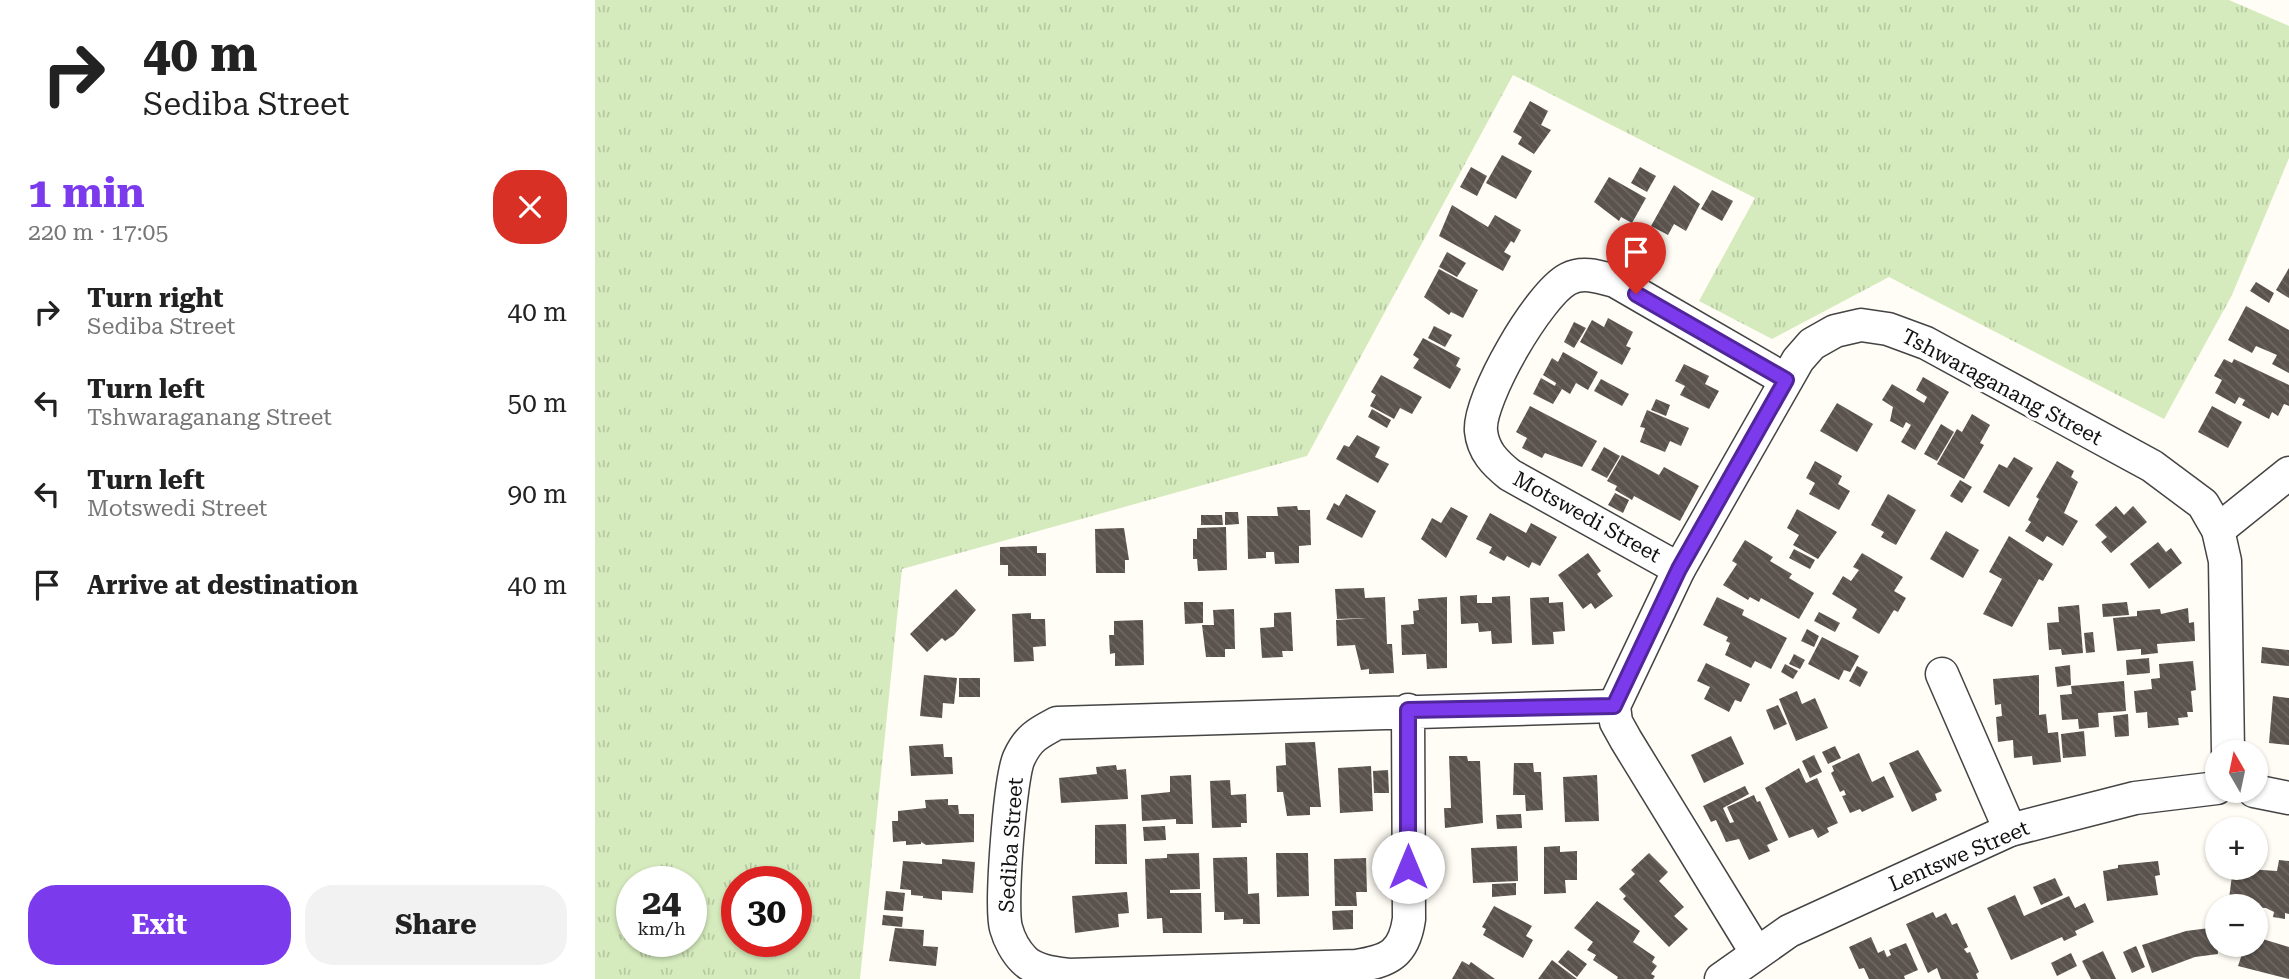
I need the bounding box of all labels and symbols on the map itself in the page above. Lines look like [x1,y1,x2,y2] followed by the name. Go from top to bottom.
[1606,222,1666,294] pin
[1898,324,2106,450] street label: Tshwaraganang Street
[1509,467,1665,567] street label: Motswedi Street
[2205,740,2268,803] north arrow
[994,776,1028,913] street label: Sediba Street
[1885,816,2033,896] street label: Lentswe Street
[1371,830,1445,904] position arrow
[721,866,812,957] speed limit sign: 30

